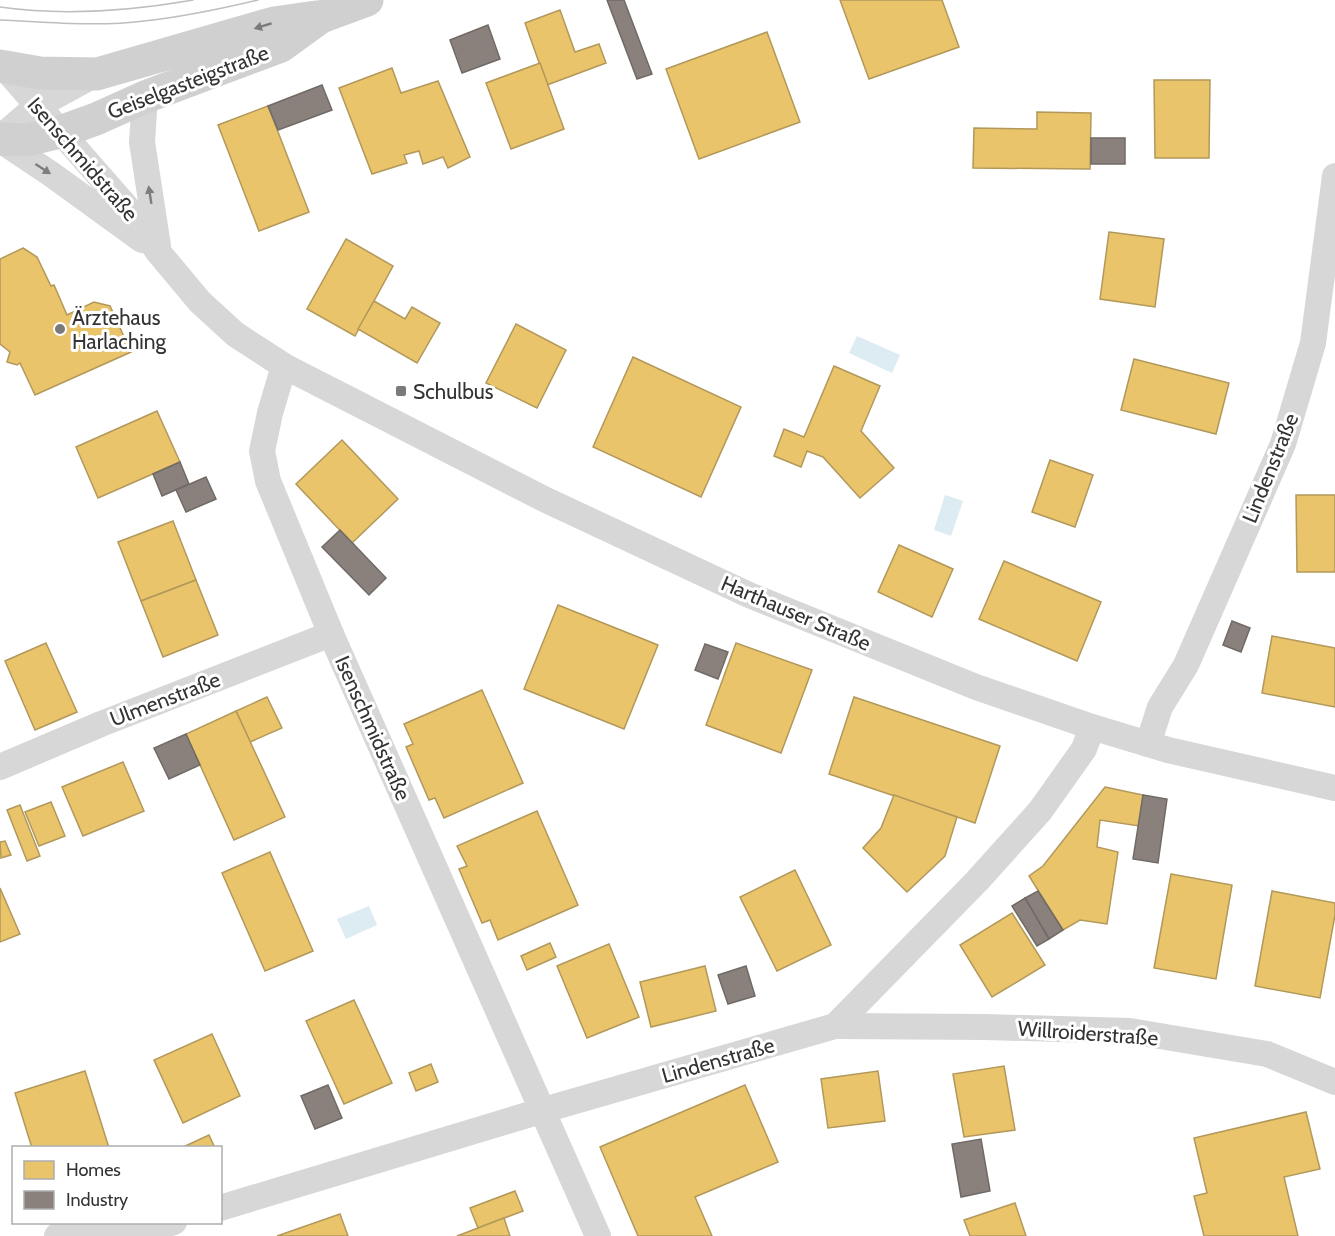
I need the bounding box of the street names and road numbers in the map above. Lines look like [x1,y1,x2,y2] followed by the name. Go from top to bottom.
[104,40,272,124] street label: Geiselgasteigstraße
[23,92,144,226] street label: Isenschmidstraße
[1237,409,1303,526] street label: Lindenstraße
[717,570,875,656] street label: Harthauser Straße
[330,652,416,804] street label: Isenschmidstraße
[106,666,224,731] street label: Ulmenstraße
[1017,1016,1159,1050] street label: Willroiderstraße
[659,1032,777,1088] street label: Lindenstraße

